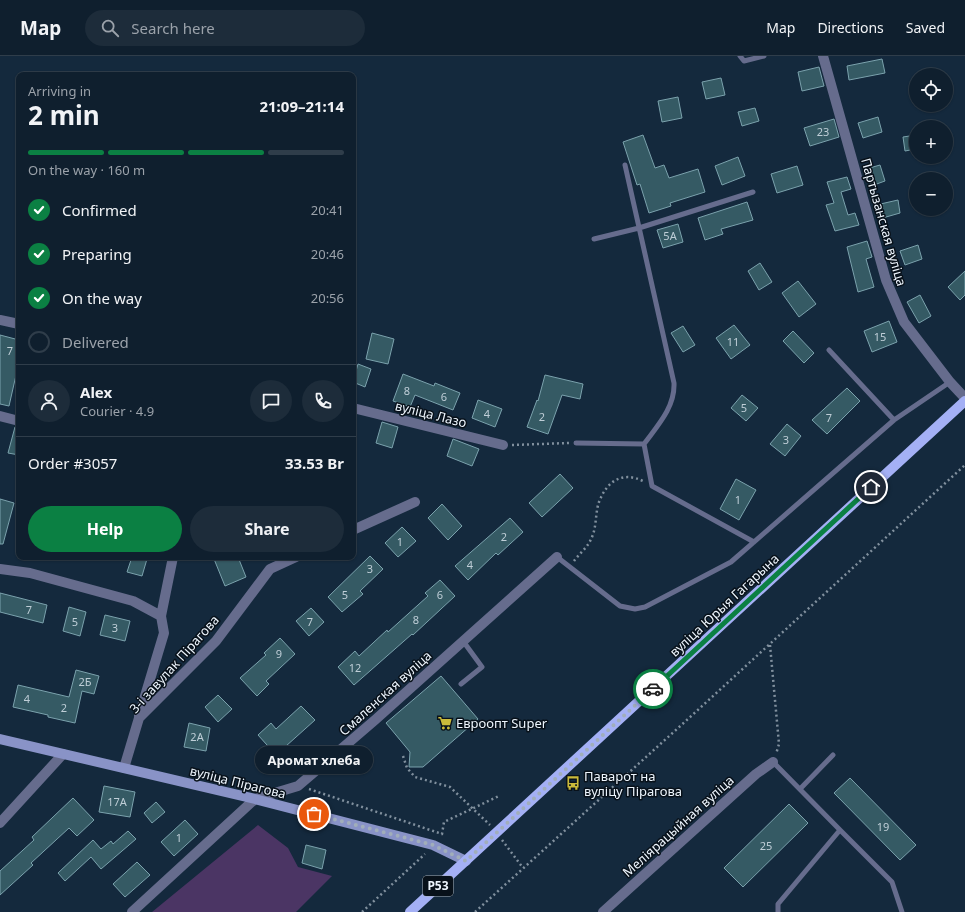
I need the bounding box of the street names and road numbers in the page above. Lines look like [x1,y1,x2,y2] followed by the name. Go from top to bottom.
[857,156,911,288] street label: Партызанская вуліца
[393,396,469,432] street label: вуліца Лазо
[665,549,783,661] street label: вуліца Юрыя Гагарына
[125,611,223,717] street label: 3-і завулак Пірагова
[335,647,435,739] street label: Смаленская вуліца
[188,761,288,803] street label: вуліца Пірагова
[619,771,737,881] street label: Меліярацыйная вуліца
[423,876,453,896] road number: Р53

